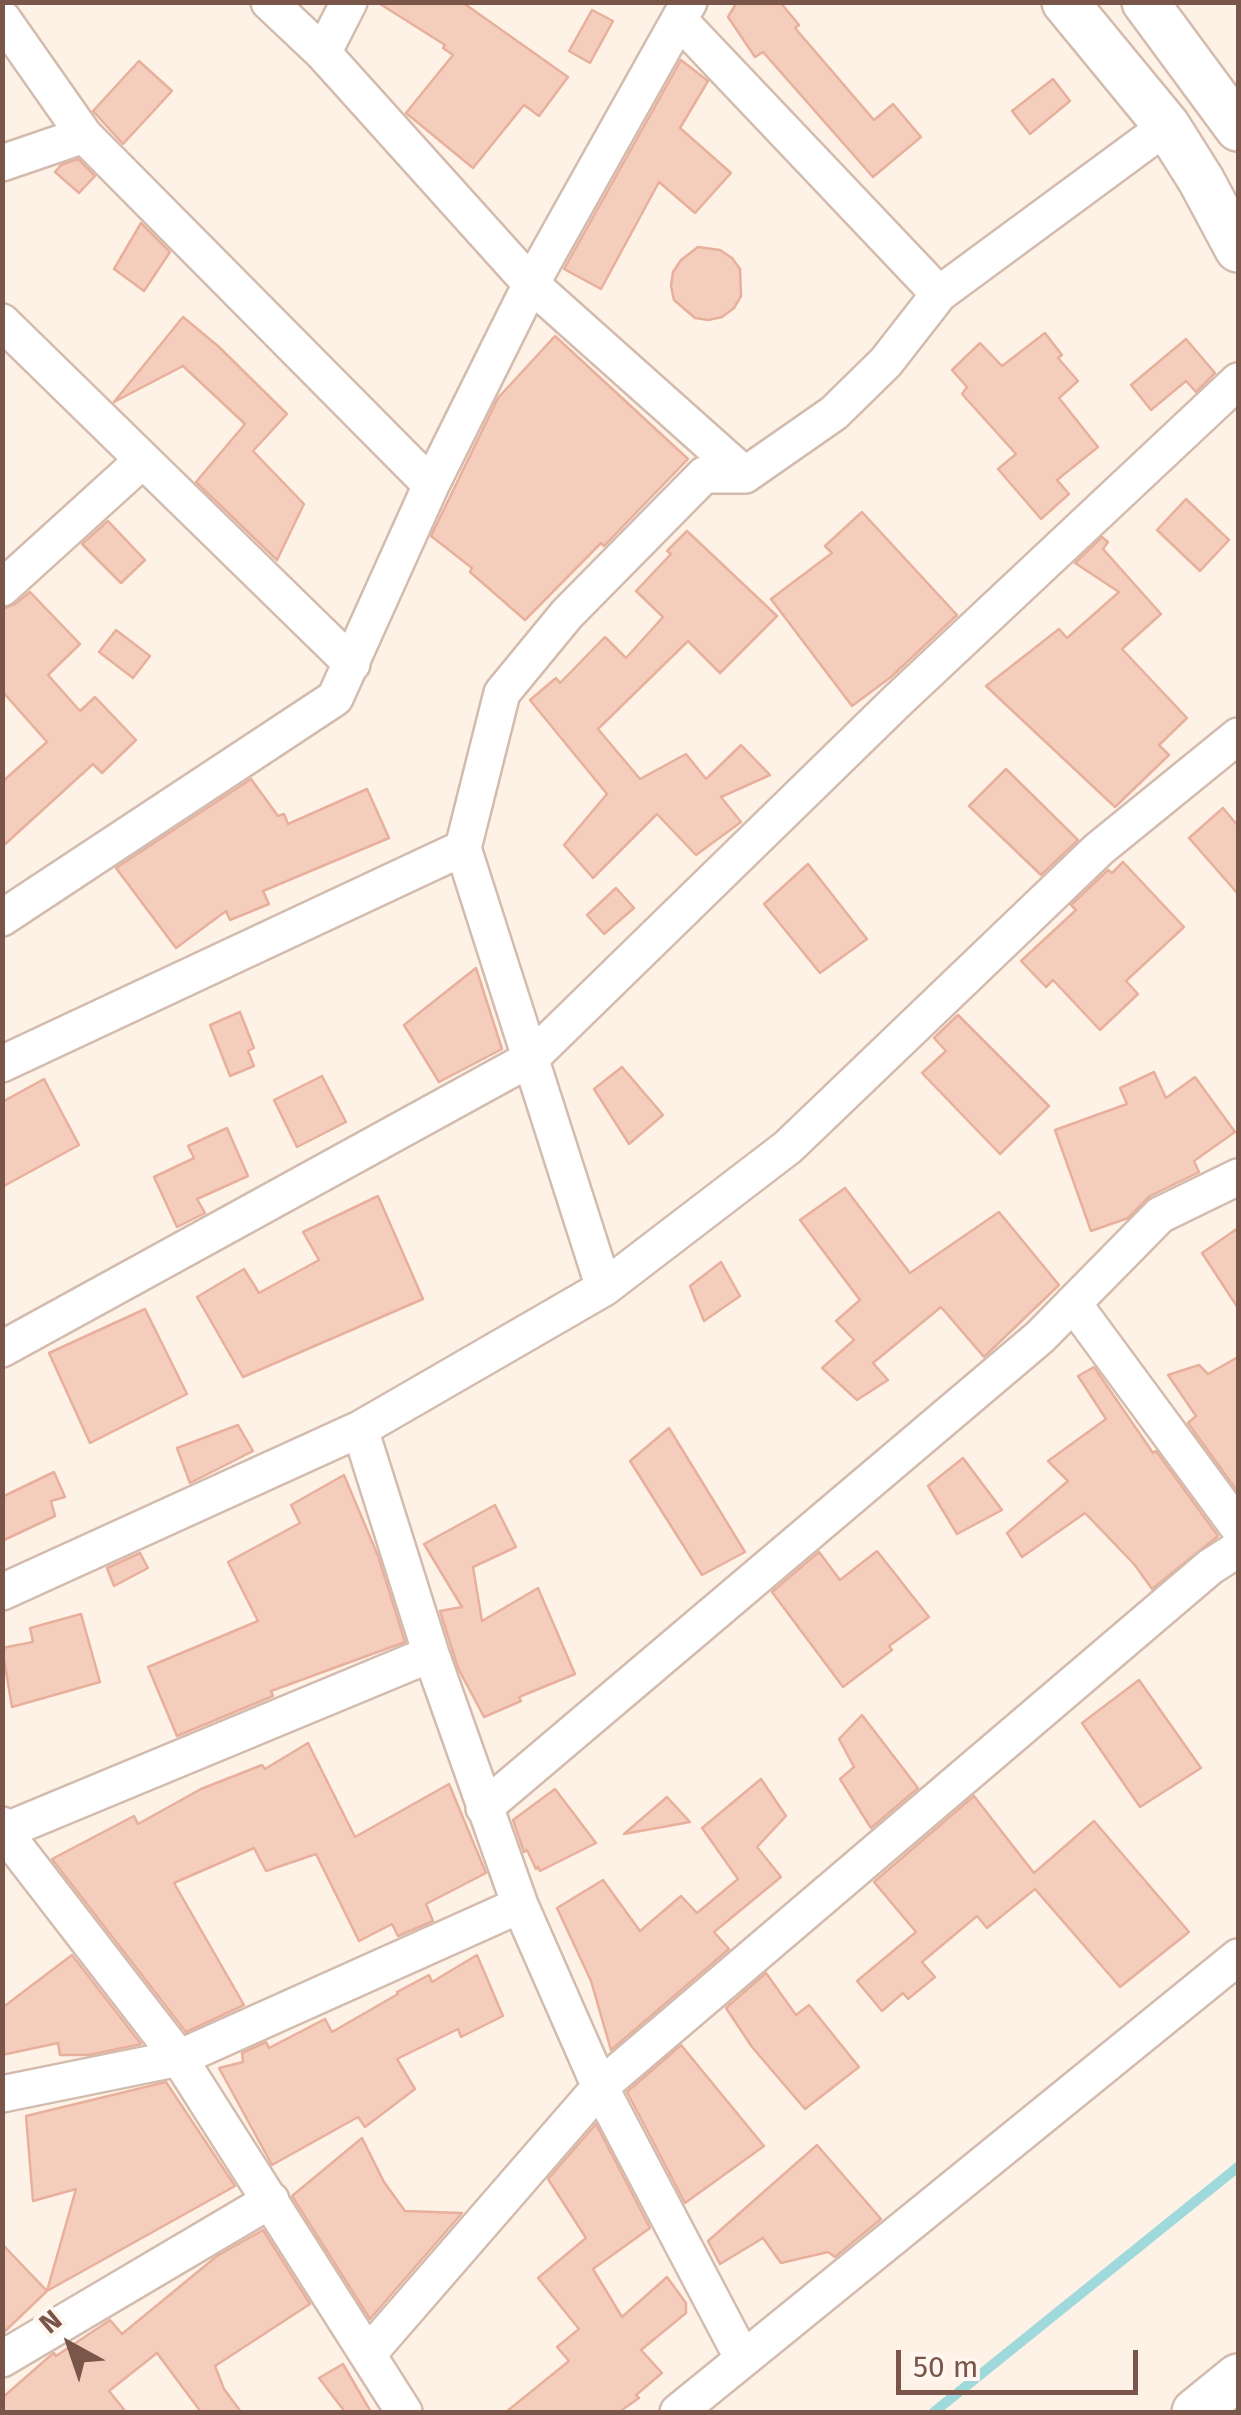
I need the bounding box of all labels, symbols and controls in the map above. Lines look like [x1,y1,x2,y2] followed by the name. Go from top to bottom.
[20,2295,120,2395] north arrow
[33,2303,68,2340] text: N
[901,2330,1144,2392] scale bar
[913,2349,978,2385] text: 50 m

